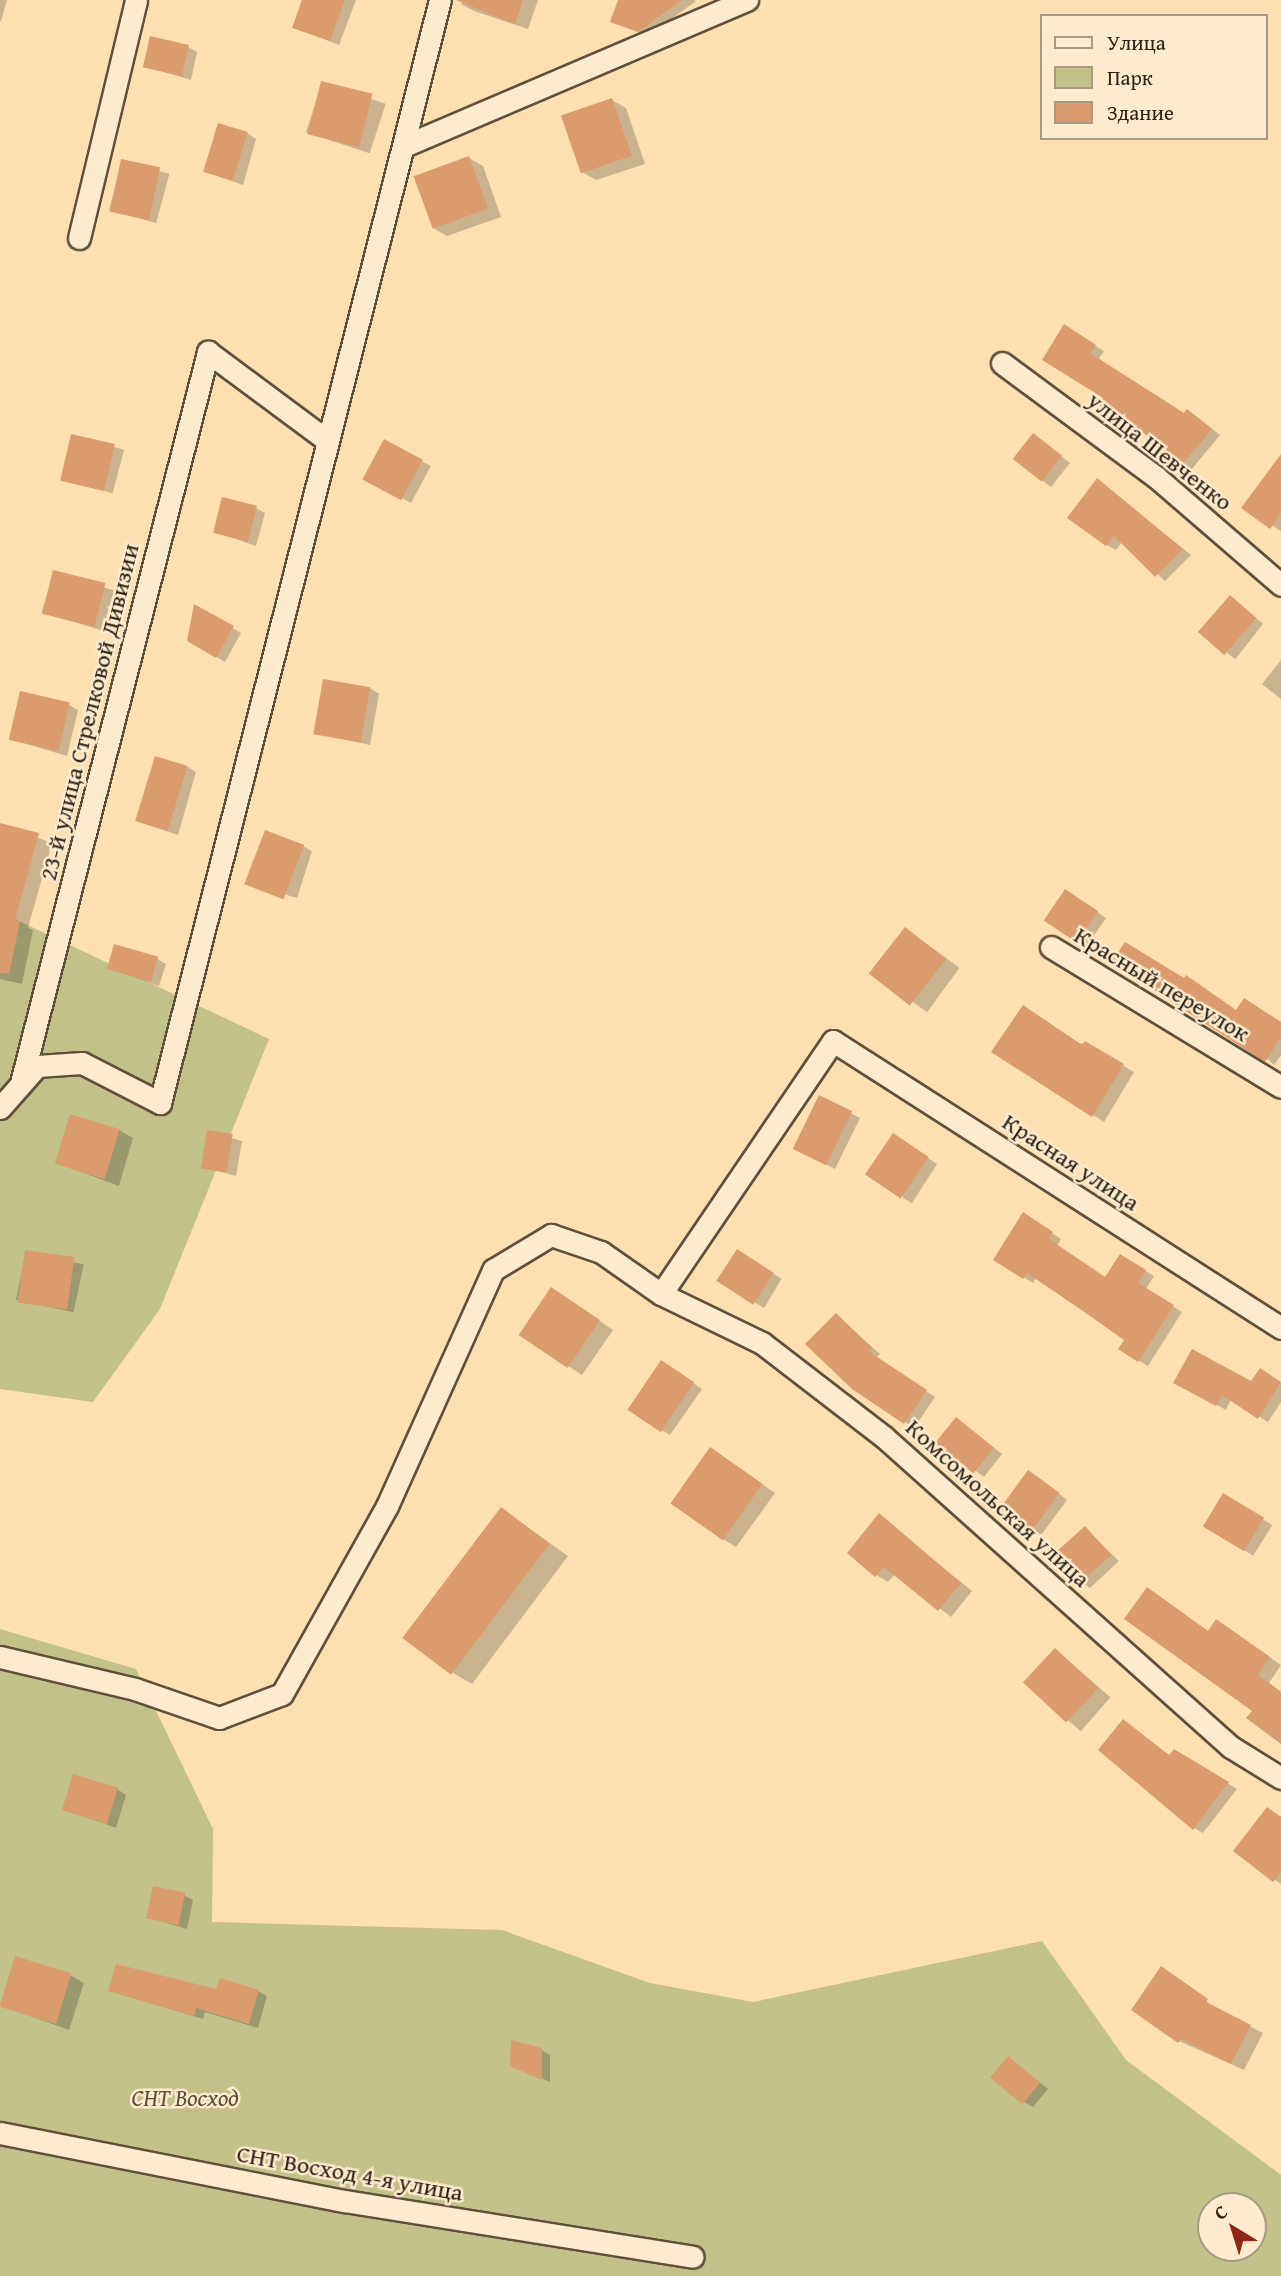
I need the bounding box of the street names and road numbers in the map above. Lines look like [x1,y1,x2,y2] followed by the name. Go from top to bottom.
[1082,385,1238,517] street label: улица Шевченко
[33,541,145,883] street label: 23-й улица Стрелковой Дивизии
[1069,920,1255,1048] street label: Красный переулок
[997,1107,1145,1217] street label: Красная улица
[900,1413,1096,1593] street label: Комсомольская улица
[235,2139,465,2207] street label: СНТ Восход 4-я улица

